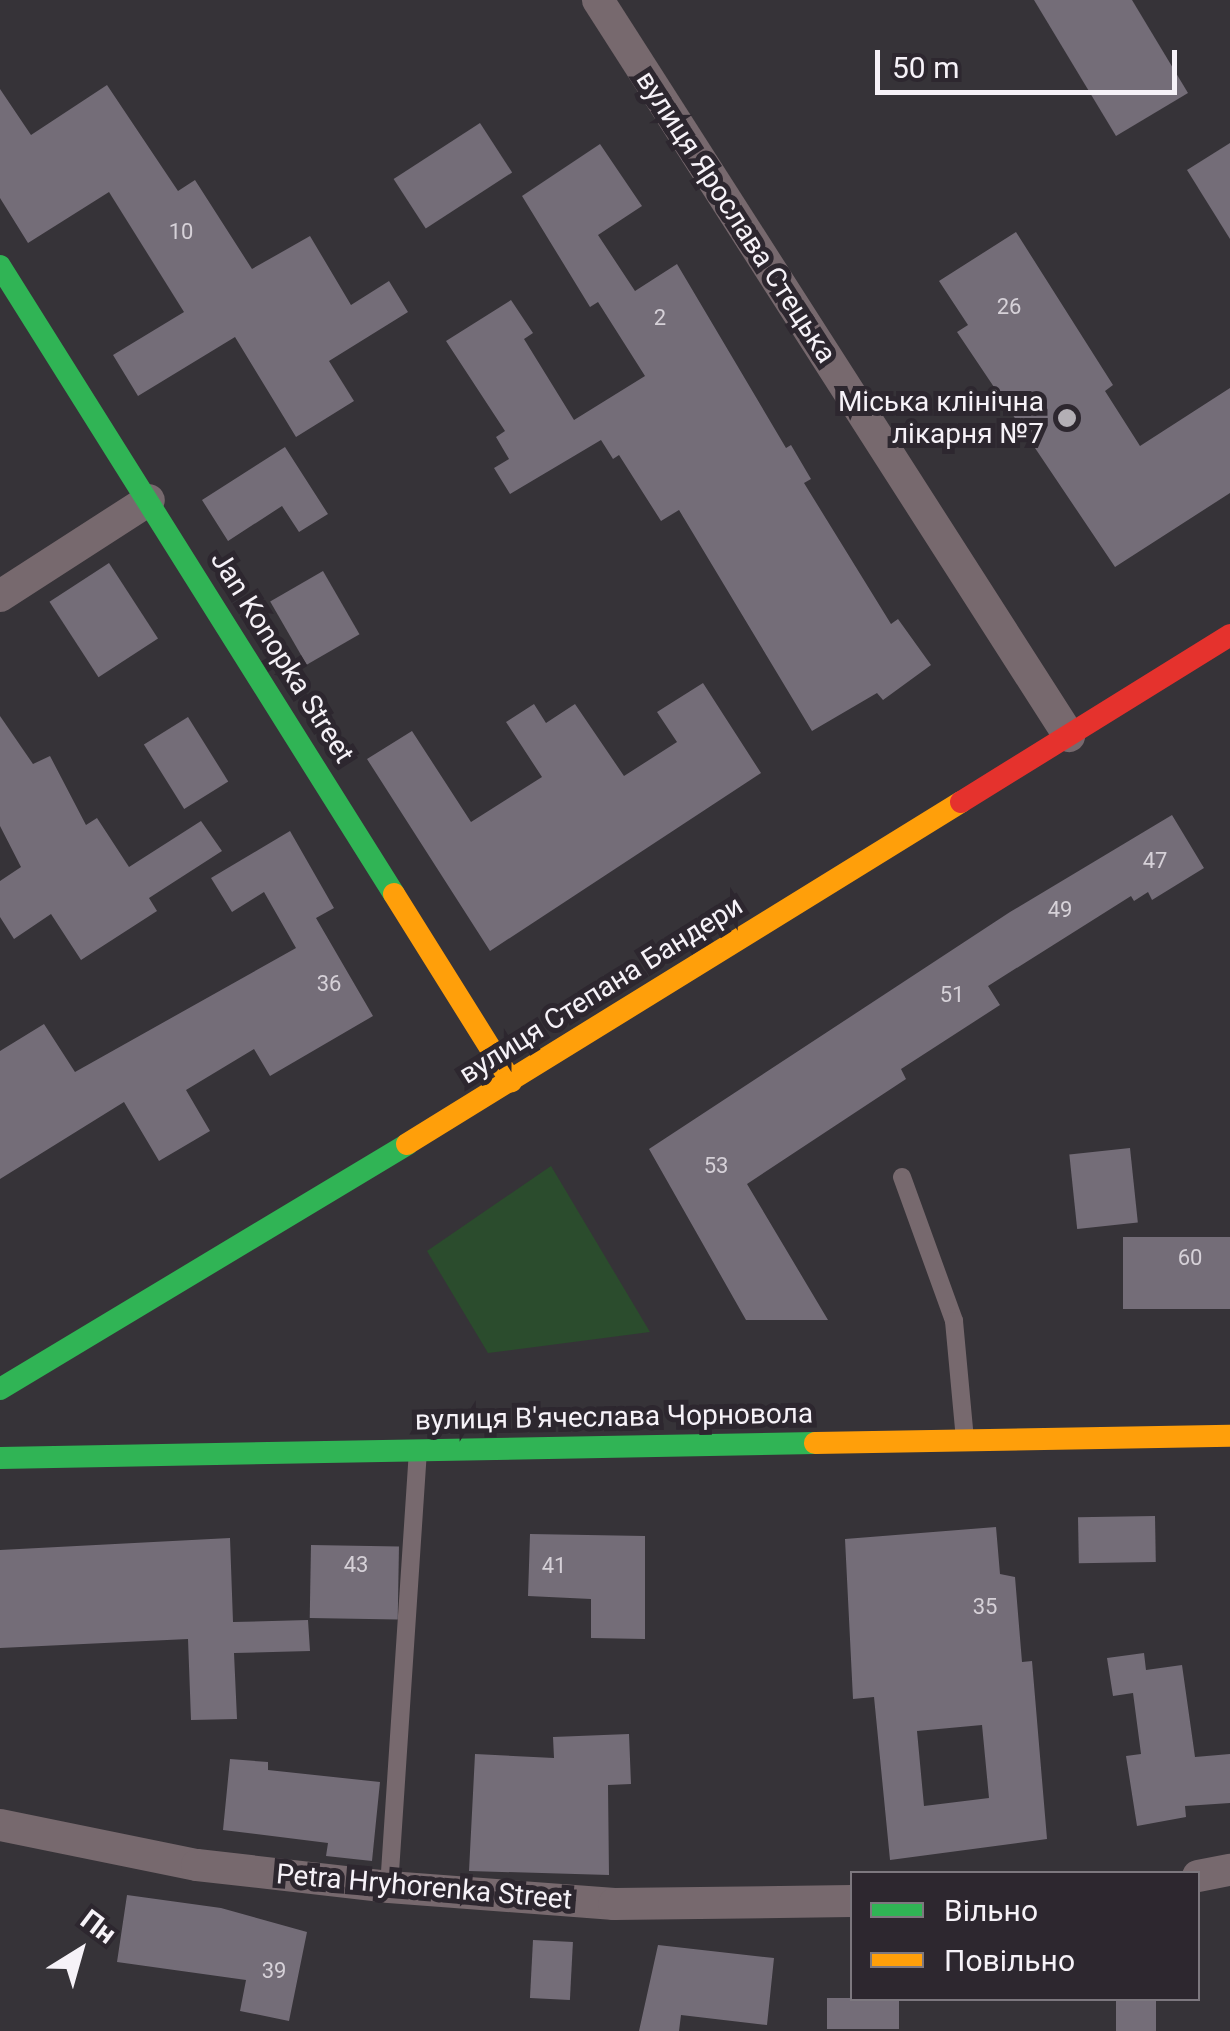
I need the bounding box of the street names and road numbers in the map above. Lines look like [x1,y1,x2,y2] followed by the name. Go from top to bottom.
[629,65,843,369] street label: вулиця Ярослава Стецька
[203,545,361,769] street label: Jan Konopka Street
[453,889,749,1091] street label: вулиця Степана Бандери
[415,1397,813,1437] street label: вулиця В'ячеслава Чорновола
[275,1857,573,1917] street label: Petra Hryhorenka Street

